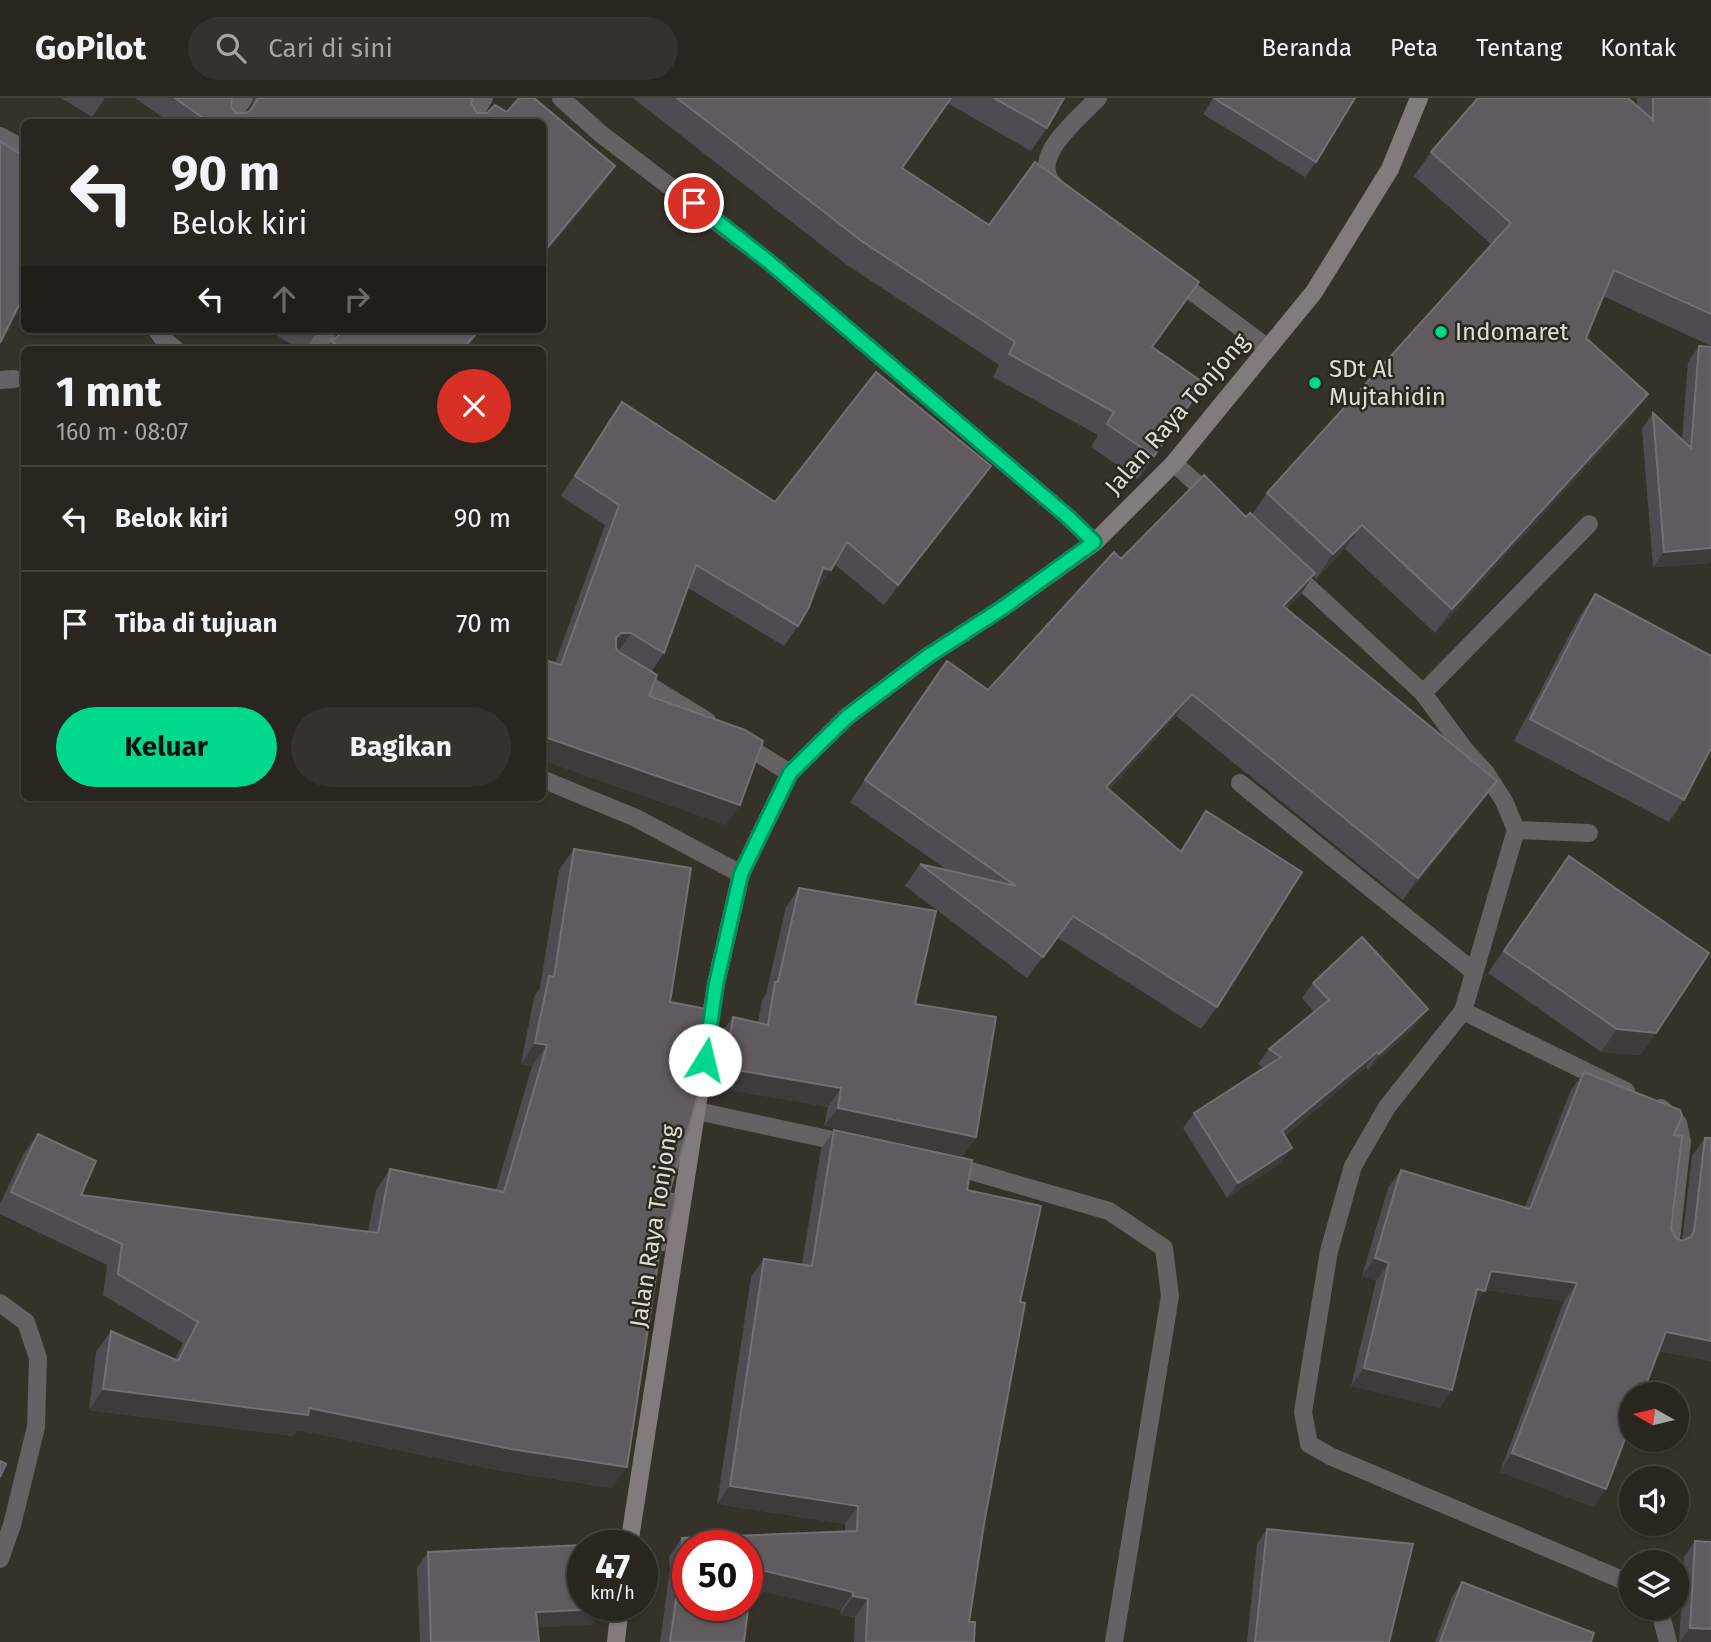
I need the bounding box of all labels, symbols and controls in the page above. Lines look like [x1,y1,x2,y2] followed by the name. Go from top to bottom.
[188,17,678,80] search box
[35,28,146,68] text: GoPilot
[212,29,250,67] icon: search
[268,33,393,64] text: Cari di sini
[1261,34,1352,62] text: Beranda
[1390,34,1438,62] text: Peta
[1476,34,1562,62] text: Tentang
[1600,34,1676,62] text: Kontak
[171,144,280,203] text: 90 m
[56,147,147,238] icon: left
[664,173,724,233] pin
[675,184,713,222] icon: arrive
[171,204,307,242] text: Belok kiri
[192,280,230,318] icon: left
[265,280,303,318] icon: ahead
[338,280,376,318] icon: right
[1455,318,1569,346] place label: Indomaret
[1433,324,1449,340] marker: Indomaret
[1099,327,1255,500] street label: Jalan Raya Tonjong
[1329,355,1446,411] place label: SDt Al Mujtahidin
[56,367,161,417] text: 1 mnt
[437,369,511,443] button: close
[1307,375,1323,391] marker: SDt Al Mujtahidin
[56,418,188,446] text: 160 m · 08:07
[56,500,94,538] icon: left
[115,503,228,534] text: Belok kiri
[454,503,511,534] text: 90 m
[56,605,94,643] icon: arrive
[115,608,277,639] text: Tiba di tujuan
[456,608,511,639] text: 70 m
[56,707,277,787] button: Keluar
[291,707,511,787] button: Bagikan
[668,1023,742,1097] position arrow
[624,1122,684,1329] street label: Jalan Raya Tonjong
[1619,1382,1689,1452] north arrow
[1619,1382,1689,1620] map controls
[1619,1466,1689,1536] button: sound
[672,1530,763,1621] speed limit sign: 50
[595,1545,630,1587] text: 47
[1619,1550,1689,1620] button: layers
[590,1582,635,1604] text: km/h

